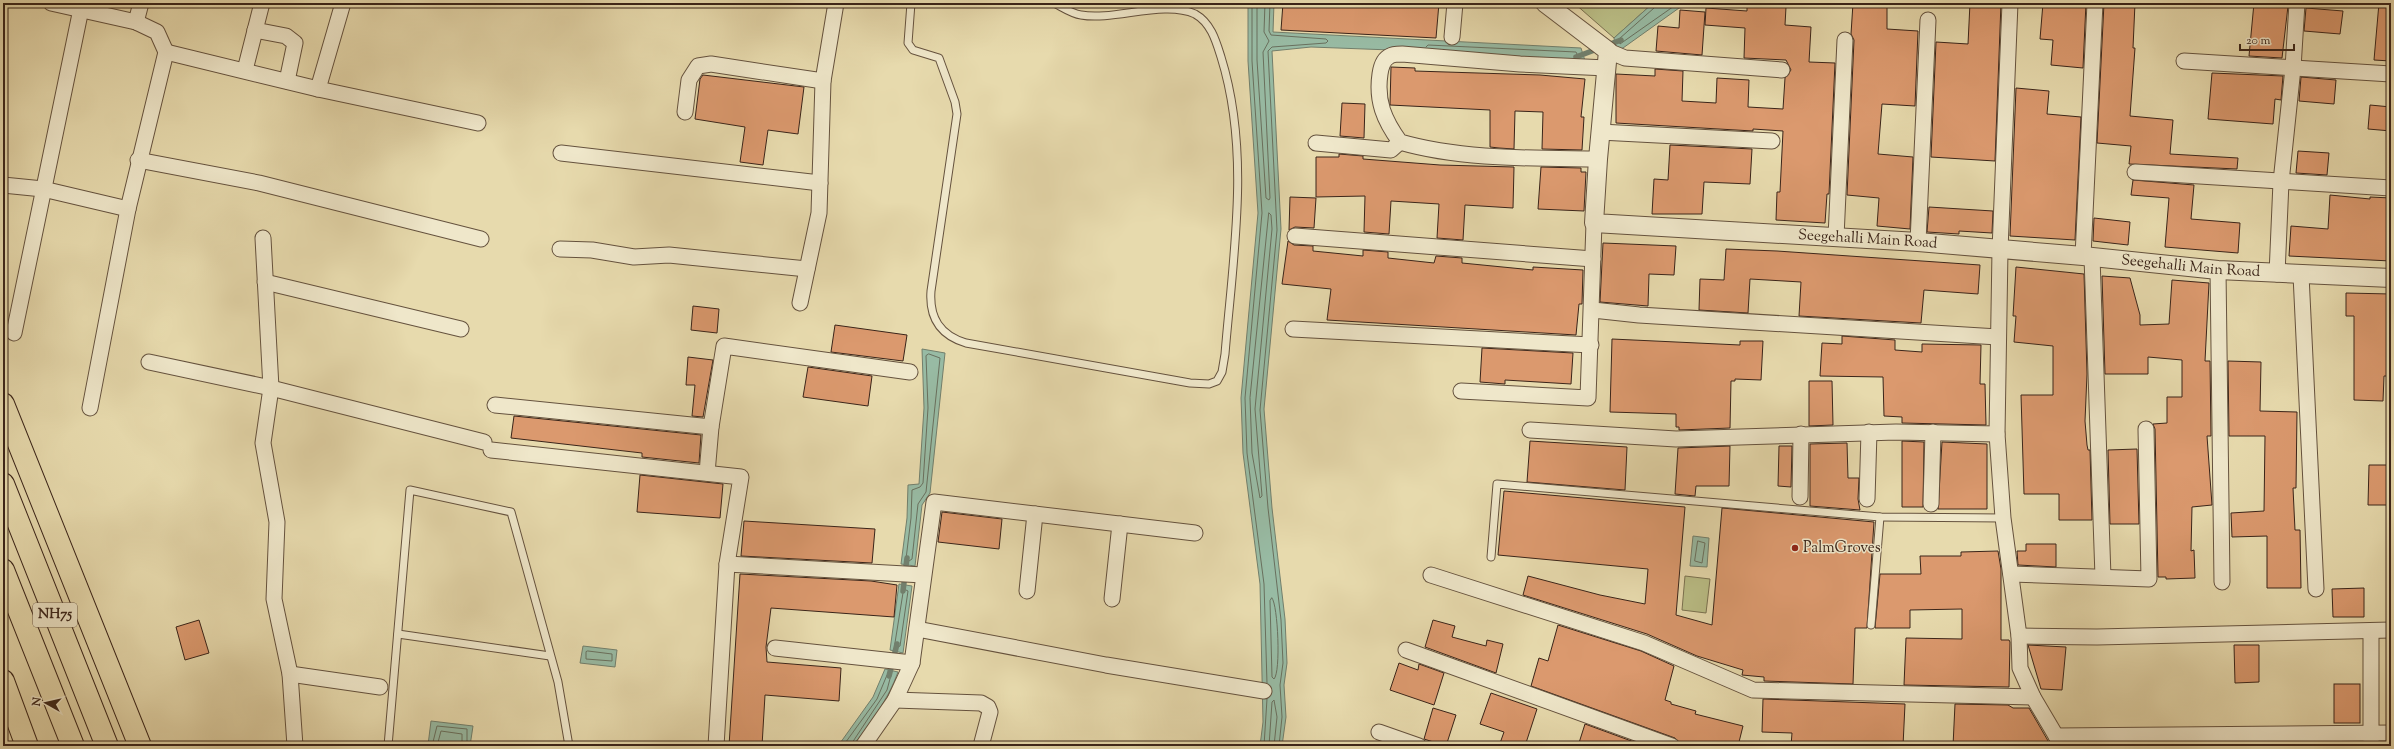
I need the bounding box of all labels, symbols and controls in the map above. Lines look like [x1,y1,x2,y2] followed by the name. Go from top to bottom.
[2240,26,2294,52] scale bar
[2246,32,2271,50] text: 20 m
[1797,224,1939,254] street label: Seegehalli Main Road
[2120,250,2261,282] street label: Seegehalli Main Road
[1803,538,1881,559] place label: PalmGroves
[1790,543,1800,553] marker: PalmGroves
[33,603,77,627] road number: NH75
[26,683,66,723] north arrow
[28,696,46,708] text: N

